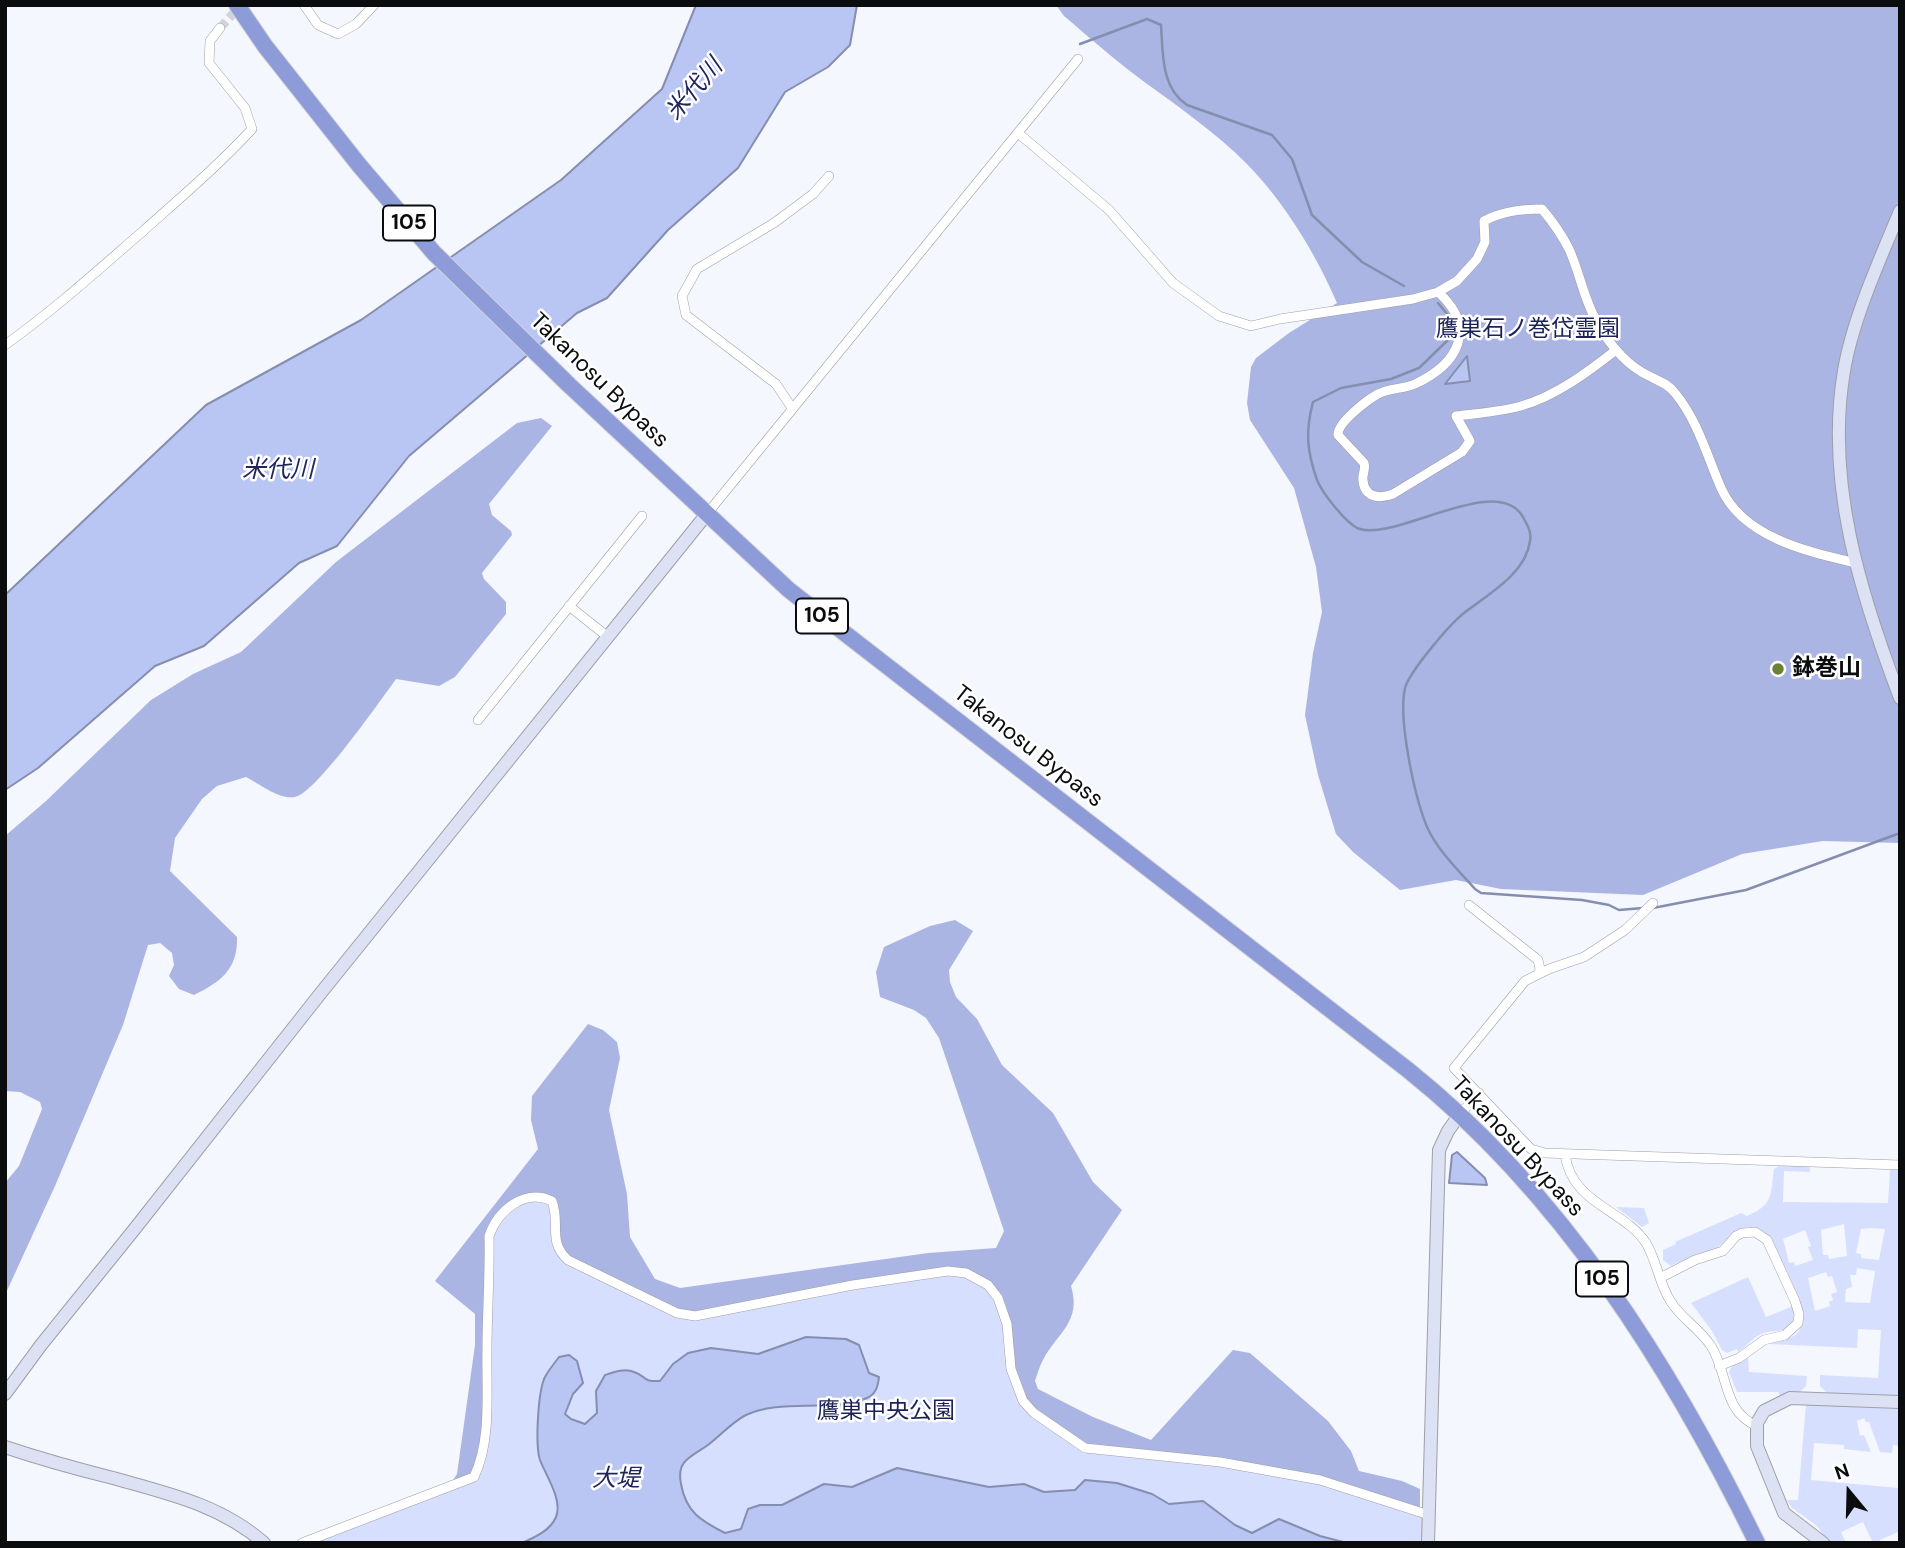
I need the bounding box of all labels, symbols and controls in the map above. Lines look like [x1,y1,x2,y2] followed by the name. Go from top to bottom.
[661,53,729,127] water label: 米代川
[383,206,435,241] road number: 105
[524,308,674,454] street label: Takanosu Bypass
[1436,316,1620,344] park label: 鷹巣石ノ巻岱霊園
[242,457,314,485] water label: 米代川
[796,598,848,634] road number: 105
[1792,655,1861,683] place label: 鉢巻山
[1770,661,1786,677] marker: 鉢巻山
[948,680,1108,814] street label: Takanosu Bypass
[1445,1071,1589,1223] street label: Takanosu Bypass
[1576,1262,1628,1296] road number: 105
[817,1398,955,1426] park label: 鷹巣中央公園
[1814,1457,1884,1527] north arrow
[1831,1458,1853,1486] text: N
[592,1466,640,1494] water label: 大堤

